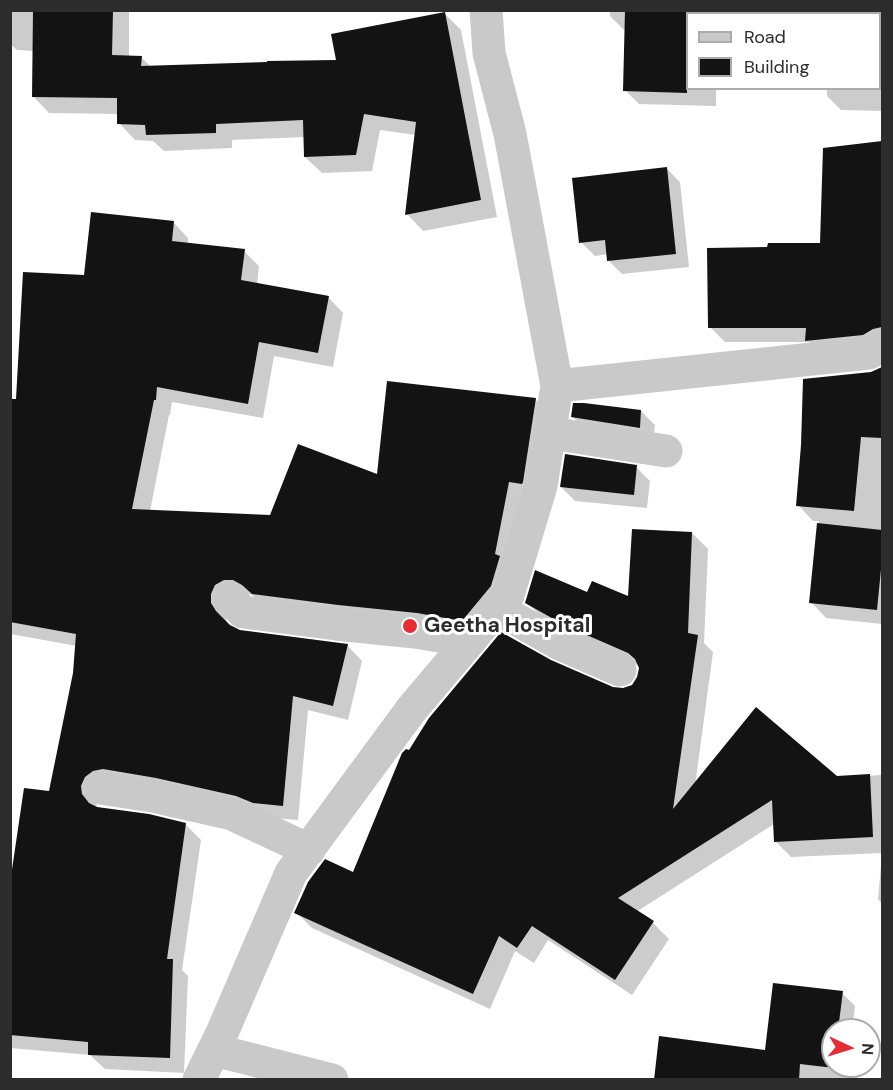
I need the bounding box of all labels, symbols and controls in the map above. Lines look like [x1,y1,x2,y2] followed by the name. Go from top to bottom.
[686,12,881,90] legend
[744,25,786,49] text: Road
[744,55,809,79] text: Building
[424,613,590,639] place label: Geetha Hospital
[401,617,419,635] marker: Geetha Hospital
[821,1018,881,1078] north arrow
[857,1043,878,1056] text: N

